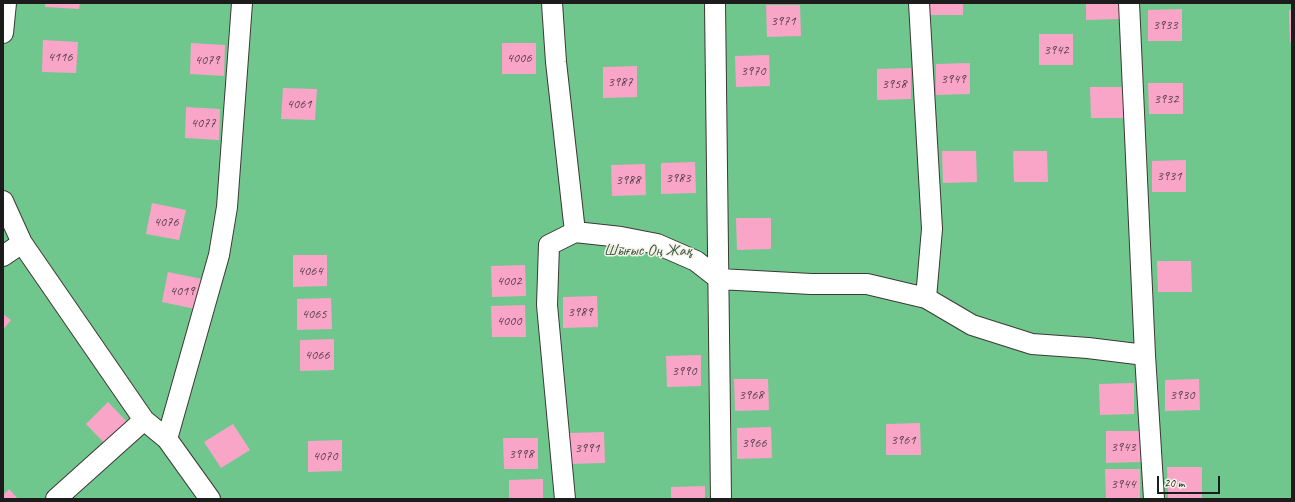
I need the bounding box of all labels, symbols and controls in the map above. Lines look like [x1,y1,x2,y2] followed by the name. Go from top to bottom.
[770,13,796,29] house number: 3971
[1152,17,1178,33] house number: 3933
[1043,42,1069,58] house number: 3942
[47,49,73,65] house number: 4116
[506,50,532,66] house number: 4006
[194,52,220,68] house number: 4079
[740,63,766,79] house number: 3970
[940,71,966,87] house number: 3949
[607,74,633,90] house number: 3987
[881,76,907,92] house number: 3958
[1153,91,1179,107] house number: 3932
[286,96,312,112] house number: 4061
[190,115,216,131] house number: 4077
[1156,168,1182,184] house number: 3931
[665,170,691,186] house number: 3983
[615,172,641,188] house number: 3988
[153,214,179,230] house number: 4076
[604,241,692,261] park label: Шығыс Оң Жақ
[297,263,323,279] house number: 4064
[496,273,522,289] house number: 4002
[169,283,195,299] house number: 4019
[567,304,593,320] house number: 3989
[301,306,327,322] house number: 4065
[496,313,522,329] house number: 4000
[304,347,330,363] house number: 4066
[671,363,697,379] house number: 3990
[738,387,764,403] house number: 3968
[1169,387,1195,403] house number: 3930
[890,432,916,448] house number: 3961
[741,435,767,451] house number: 3966
[1110,439,1136,455] house number: 3943
[574,440,600,456] house number: 3991
[508,446,534,462] house number: 3998
[312,448,338,464] house number: 4070
[1159,468,1222,494] scale bar
[1164,475,1184,491] text: 20 m
[1110,476,1136,492] house number: 3944

